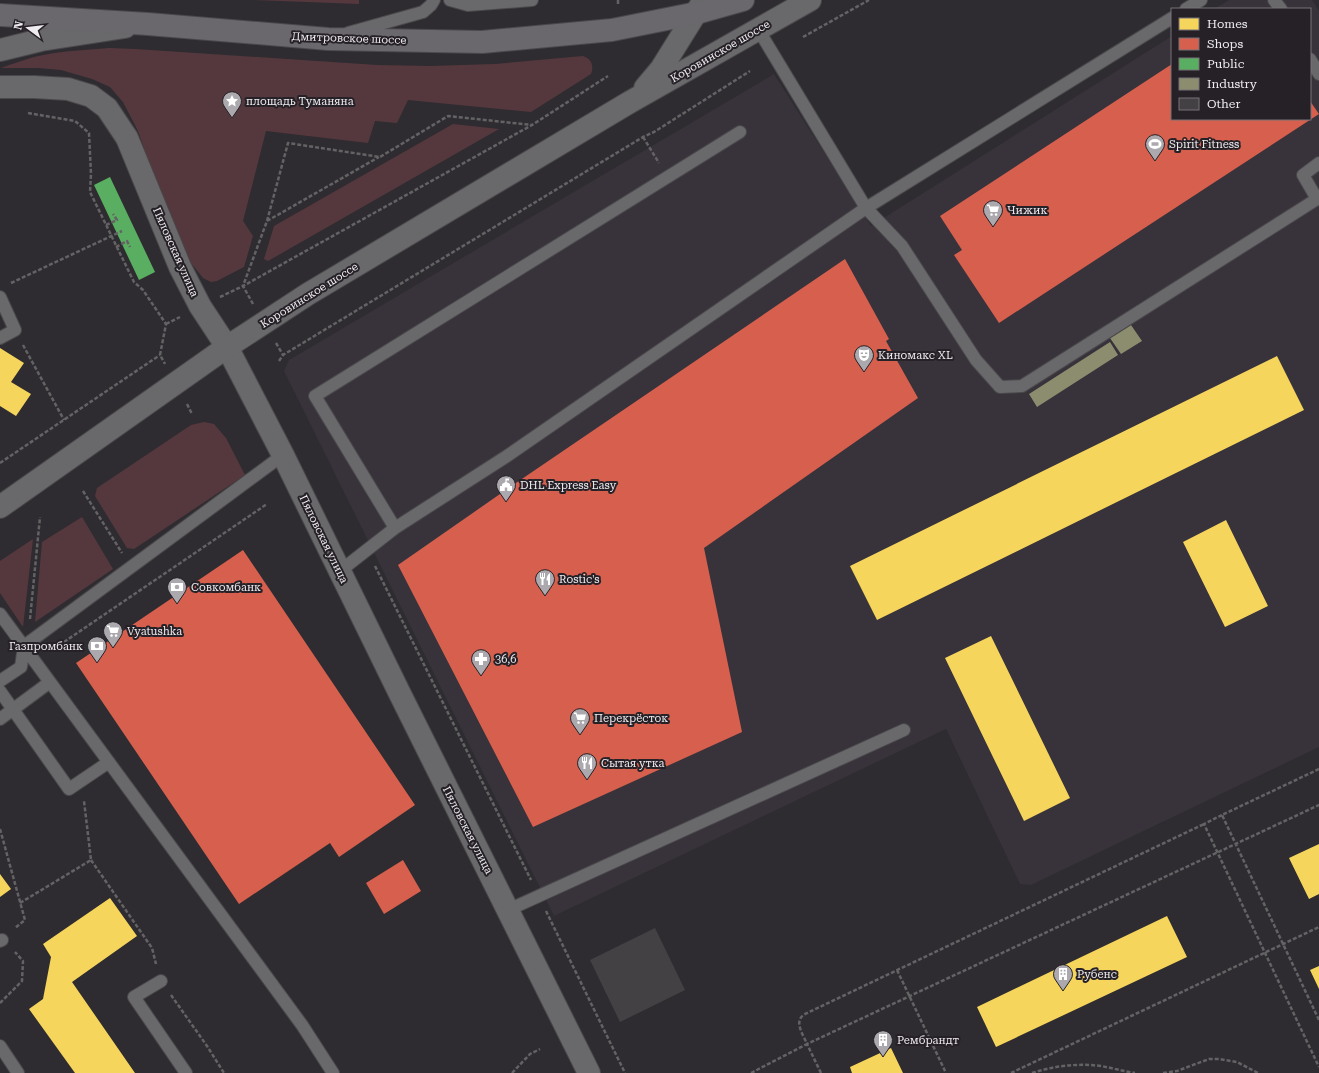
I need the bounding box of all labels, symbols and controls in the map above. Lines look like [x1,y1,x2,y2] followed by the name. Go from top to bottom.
[8,8,48,48] north arrow
[1171,8,1311,120] legend
[1207,17,1248,31] text: Homes
[668,18,772,85] street label: Коровинское шоссе
[11,19,26,31] text: N
[291,30,407,47] street label: Дмитровское шоссе
[1207,37,1243,51] text: Shops
[1207,57,1245,71] text: Public
[1207,77,1258,91] text: Industry
[221,90,243,118] place icon: площадь Туманяна
[246,95,354,108] place label: площадь Туманяна
[1207,97,1240,111] text: Other
[1144,133,1166,161] sports icon: Spirit Fitness
[1169,138,1239,151] place label: Spirit Fitness
[982,199,1004,227] supermarket icon: Чижик
[1007,204,1047,217] place label: Чижик
[150,205,201,299] street label: Пяловская улица
[258,260,361,331] street label: Коровинское шоссе
[853,344,875,372] theatre icon: Киномакс XL
[878,349,953,362] place label: Киномакс XL
[495,474,517,502] public building icon: DHL Express Easy
[520,479,617,492] place label: DHL Express Easy
[297,493,351,586] street label: Пяловская улица
[534,568,556,596] restaurant icon: Rostic's
[559,573,600,586] place label: Rostic's
[166,576,188,604] bank icon: Совкомбанк
[191,581,261,594] place label: Совкомбанк
[102,620,124,648] supermarket icon: Vyatushka
[127,625,182,638] place label: Vyatushka
[86,635,108,663] bank icon: Газпромбанк
[9,640,83,653] place label: Газпромбанк
[470,648,492,676] pharmacy icon: 36,6
[495,653,517,666] place label: 36,6
[569,707,591,735] supermarket icon: Перекрёсток
[594,712,668,725] place label: Перекрёсток
[576,752,598,780] restaurant icon: Сытая утка
[601,757,664,770] place label: Сытая утка
[440,784,495,876] street label: Пяловская улица
[1052,963,1074,991] building icon: Рубенс
[1077,968,1117,981] place label: Рубенс
[872,1029,894,1057] building icon: Рембрандт
[897,1034,959,1047] place label: Рембрандт

